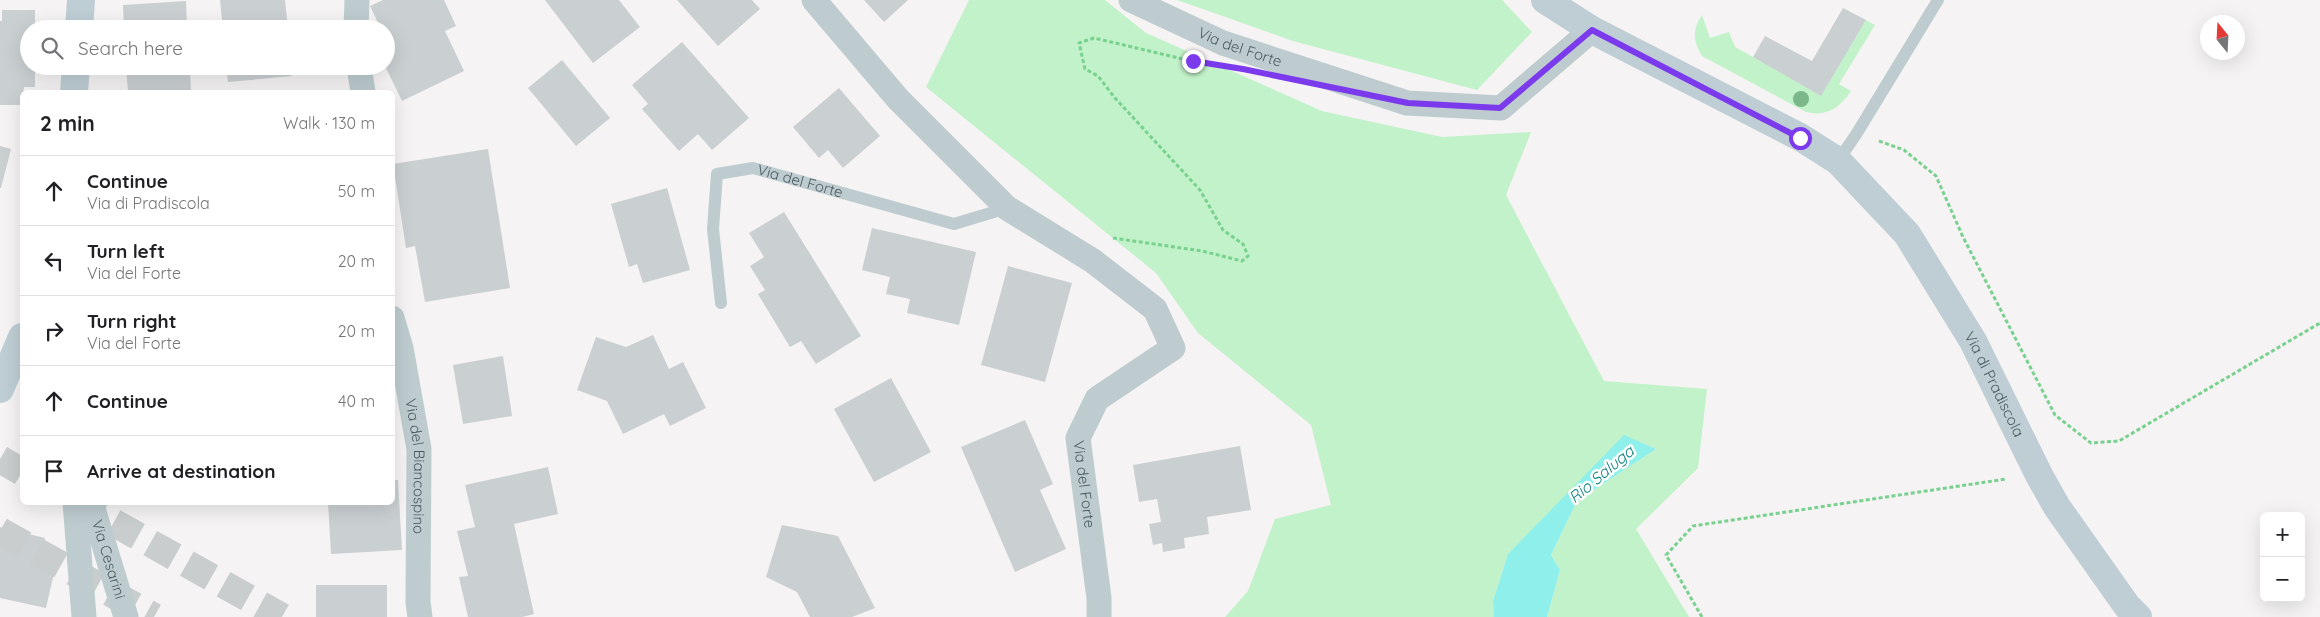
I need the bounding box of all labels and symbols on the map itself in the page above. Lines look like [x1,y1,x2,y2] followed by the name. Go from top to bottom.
[2200,15,2245,60] north arrow
[1195,23,1285,71] street label: Via del Forte
[1182,50,1205,73] route end
[1789,127,1812,150] route start
[755,160,845,202] street label: Via del Forte
[1960,328,2029,440] street label: Via di Pradiscola
[401,397,429,534] street label: Via del Biancospino
[1069,439,1100,529] street label: Via del Forte
[1564,440,1639,507] water label: Rio Saluga
[88,517,130,601] street label: Via Cesarini

